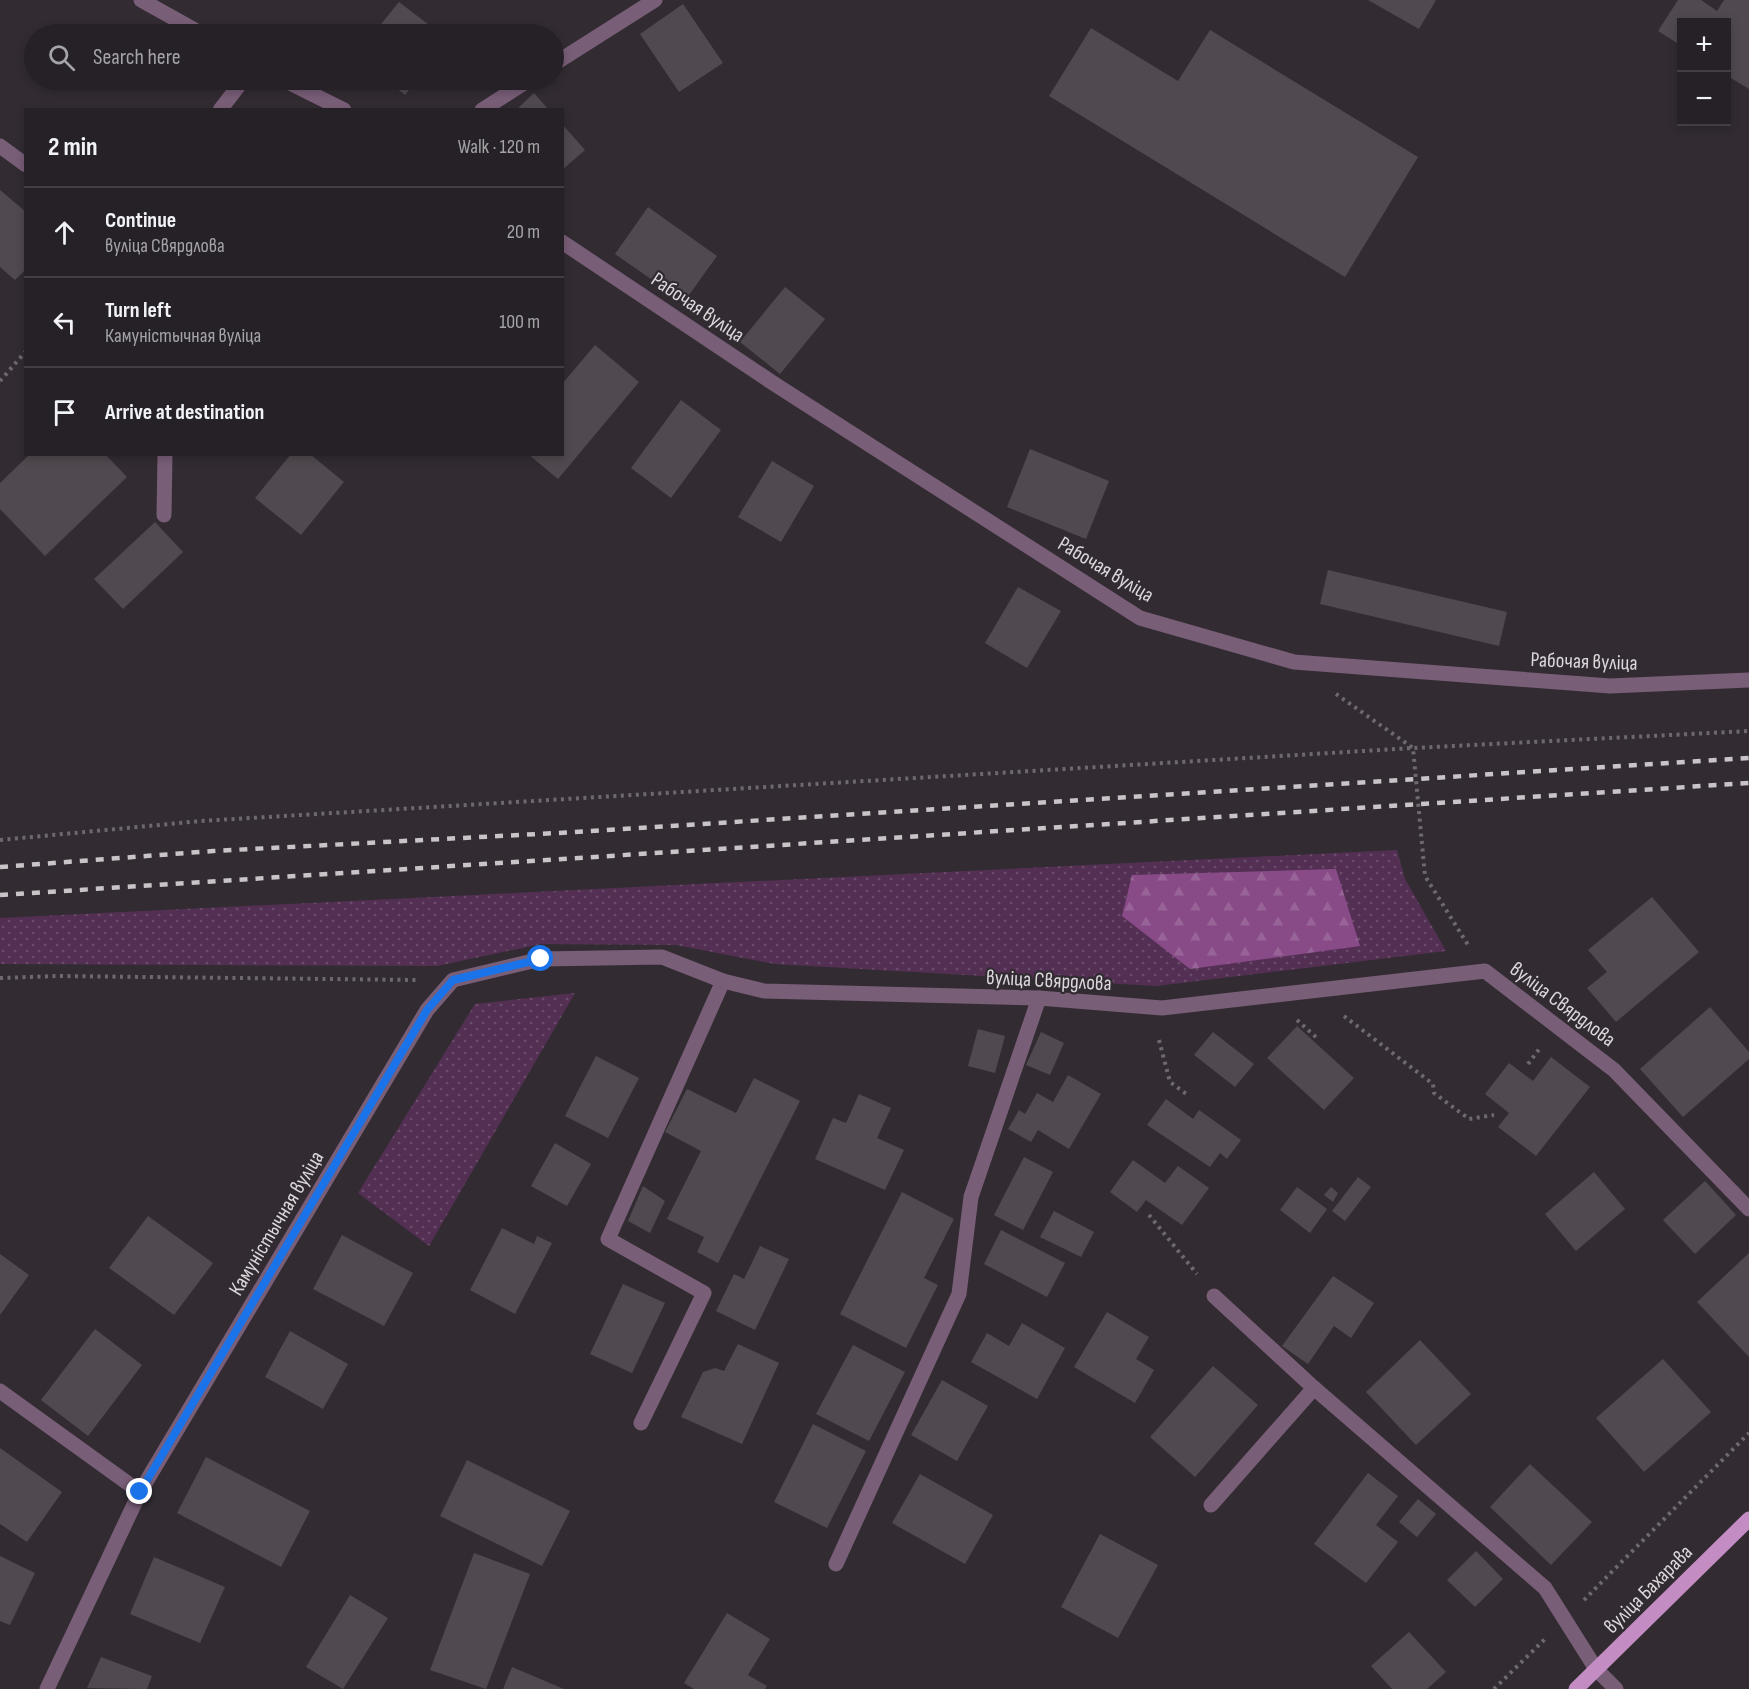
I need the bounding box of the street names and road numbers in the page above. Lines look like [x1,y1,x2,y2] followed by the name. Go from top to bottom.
[646,267,749,348] street label: Рабочая вуліца
[1053,531,1158,608] street label: Рабочая вуліца
[1530,647,1638,676] street label: Рабочая вуліца
[1505,957,1620,1052] street label: вуліца Свярдлова
[986,965,1112,996] street label: вуліца Свярдлова
[223,1146,329,1300] street label: Камуністычная вуліца
[1599,1540,1698,1639] street label: вуліца Бахарава

